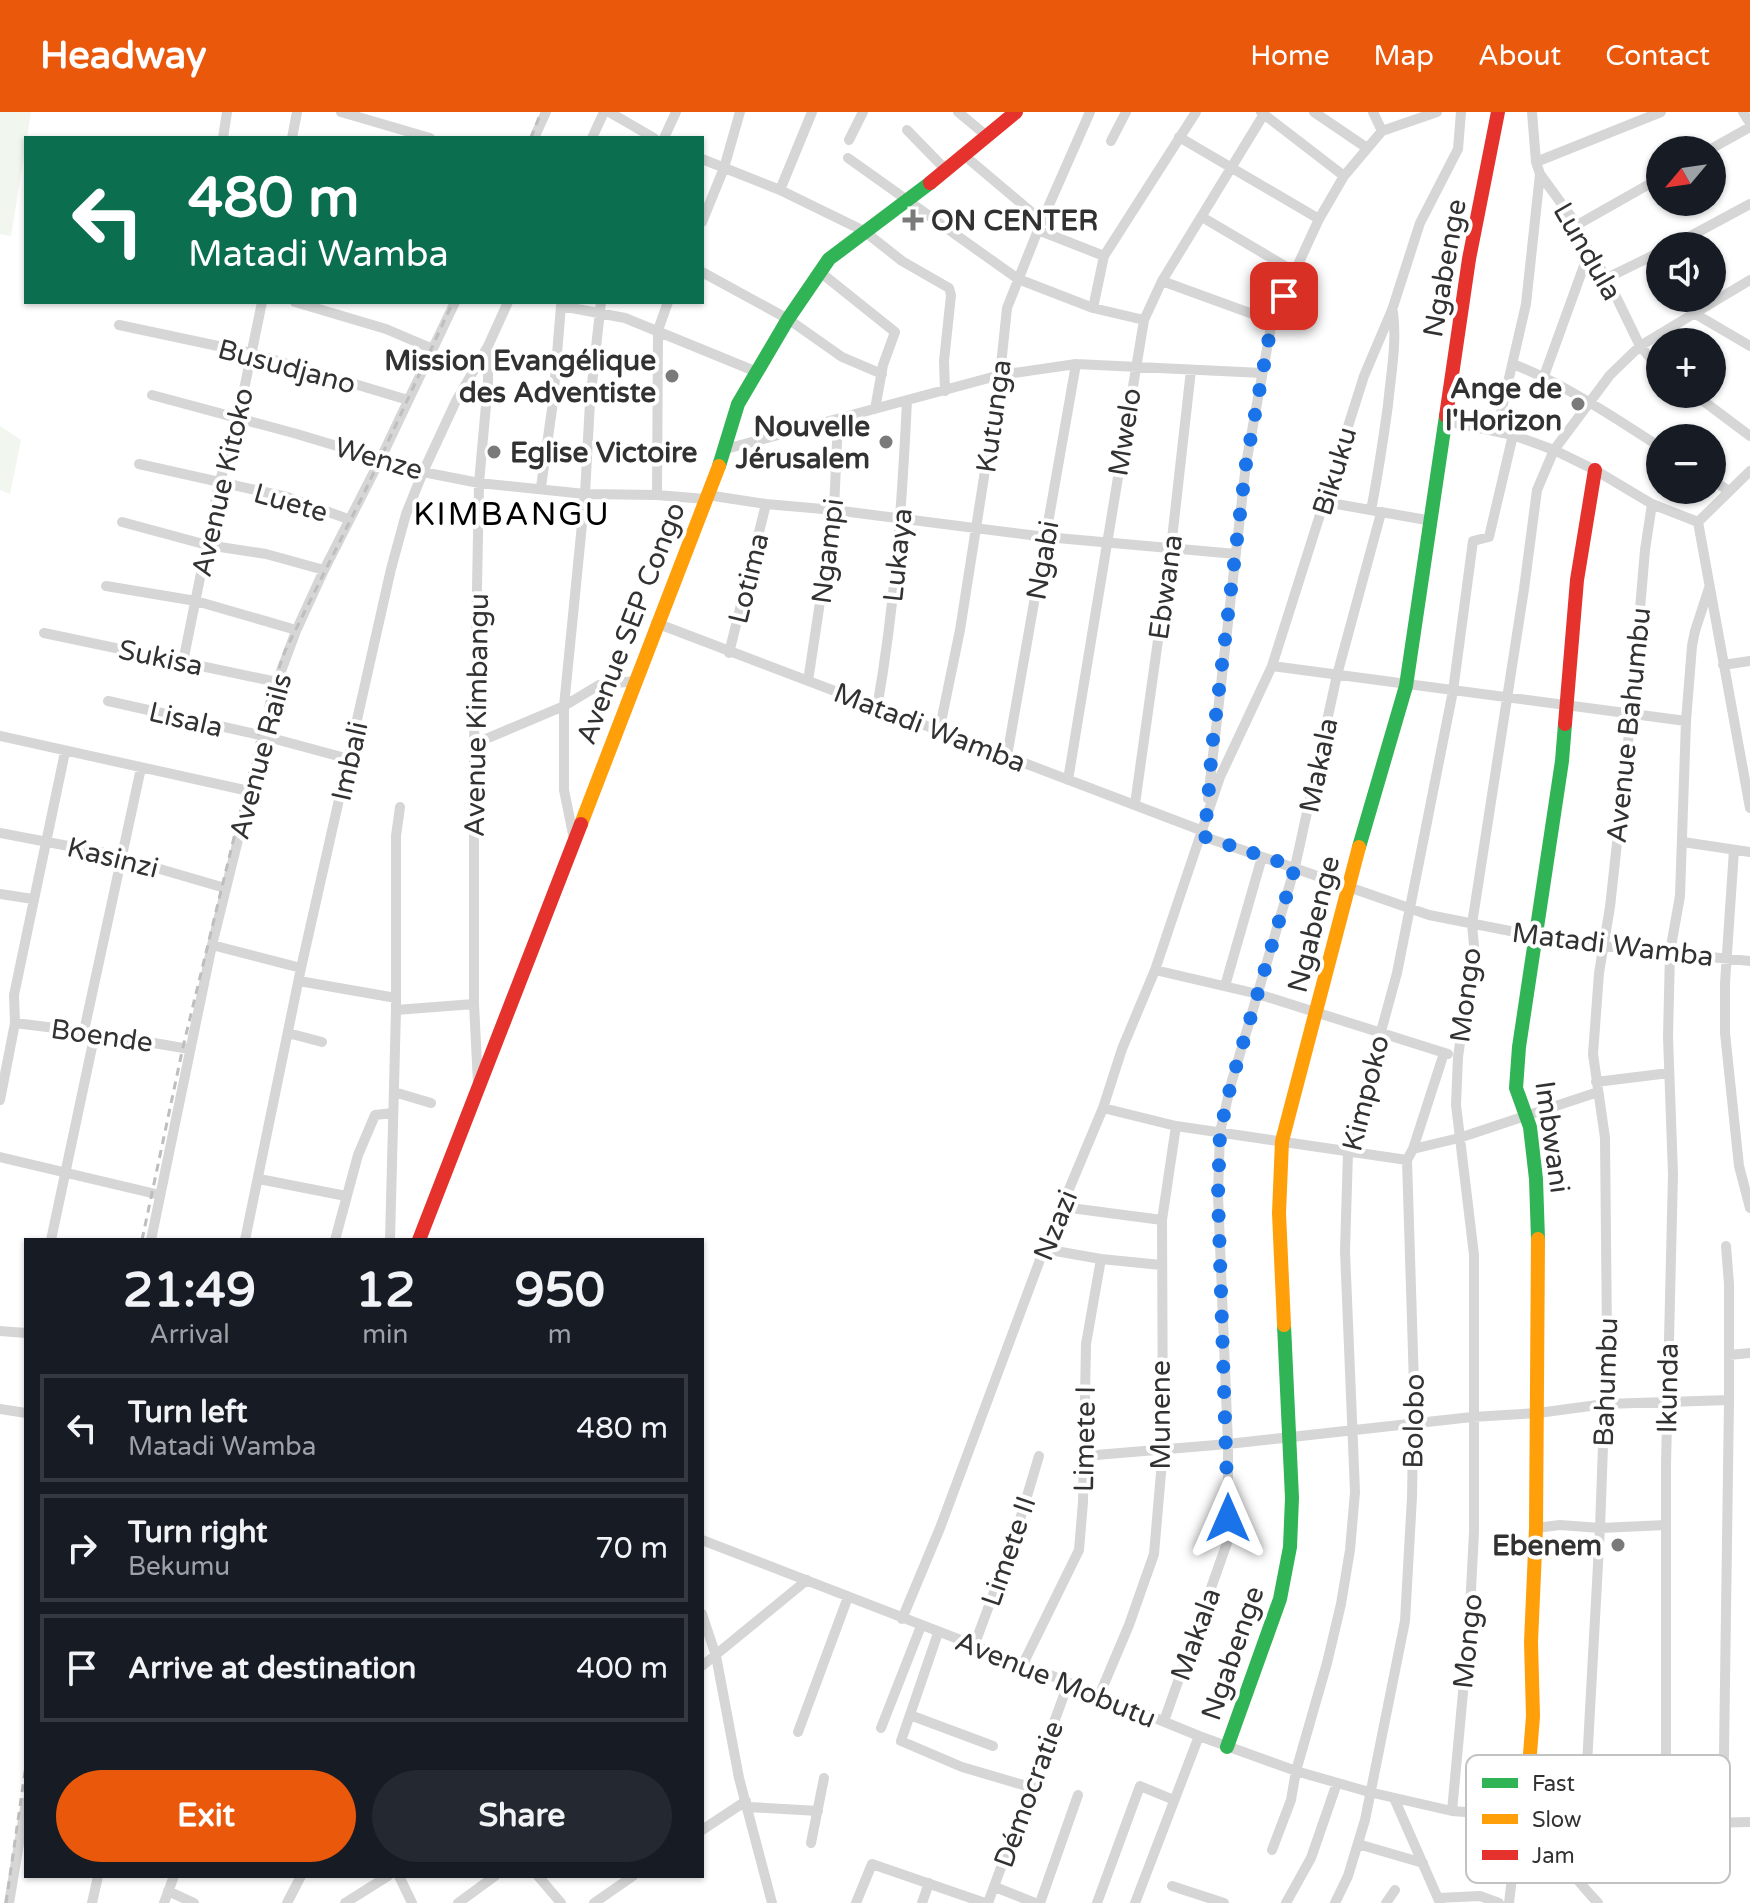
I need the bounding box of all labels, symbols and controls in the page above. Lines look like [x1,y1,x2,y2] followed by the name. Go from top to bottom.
[40,33,206,79] text: Headway
[1250,39,1330,73] text: Home
[1374,39,1434,73] text: Map
[1478,39,1561,73] text: About
[1605,39,1710,73] text: Contact
[1646,136,1726,216] north arrow
[1646,136,1726,504] map controls
[188,165,359,232] text: 480 m
[56,168,160,272] icon: left
[1416,196,1474,340] street label: Ngabenge
[1545,196,1629,307] street label: Lundula
[931,204,1098,238] place label: ON CENTER
[902,209,924,231] marker: ON CENTER
[1646,232,1726,312] button: sound
[188,233,449,276] text: Matadi Wamba
[1250,262,1318,330] pin
[1262,274,1306,318] icon: arrive
[1646,328,1726,408] button: +
[214,332,359,402] street label: Busudjano
[384,344,656,410] place label: Mission Evangélique des Adventiste
[969,357,1019,475] street label: Kutunga
[663,367,681,385] marker: Mission Evangélique des Adventiste
[1445,372,1562,438] place label: Ange de l'Horizon
[185,384,261,580] street label: Avenue Kitoko
[1101,386,1149,479] street label: Mwelo
[1569,395,1587,413] marker: Ange de l'Horizon
[735,410,870,476] place label: Nouvelle Jérusalem
[1305,423,1364,520] street label: Bikuku
[1646,424,1726,504] button: −
[331,430,427,488] street label: Wenze
[877,433,895,451] marker: Nouvelle Jérusalem
[510,436,698,470] place label: Eglise Victoire
[485,443,503,461] marker: Eglise Victoire
[250,476,332,530] street label: Luete
[413,496,611,534] district label: KIMBANGU
[805,497,851,606] street label: Ngampi
[569,498,693,749] street label: Avenue SEP Congo
[876,506,920,604] street label: Lukaya
[1019,518,1067,603] street label: Ngabi
[721,529,777,627] street label: Lotima
[1142,532,1190,642] street label: Ebwana
[458,593,496,837] street label: Avenue Kimbangu
[1600,605,1658,845] street label: Avenue Bahumbu
[115,632,206,683] street label: Sukisa
[222,669,299,843] street label: Avenue Rails
[829,676,1030,780] street label: Matadi Wamba
[145,695,226,745] street label: Lisala
[1292,715,1346,816] street label: Makala
[324,718,376,804] street label: Imbali
[64,830,162,886] street label: Kasinzi
[1281,852,1347,996] street label: Ngabenge
[1510,916,1716,974] street label: Matadi Wamba
[1443,946,1489,1045] street label: Mongo
[49,1012,155,1060] street label: Boende
[1335,1032,1397,1155] street label: Kimpoko
[1527,1079,1577,1195] street label: Imbwani
[1026,1185,1085,1266] street label: Nzazi
[123,1262,256,1320] text: 21:49
[355,1262,415,1320] text: 12
[515,1262,605,1320] text: 950
[1587,1317,1625,1447] street label: Bahumbu
[149,1319,230,1350] text: Arrival
[362,1319,408,1350] text: min
[548,1319,572,1350] text: m
[1650,1342,1686,1434] street label: Ikunda
[1144,1360,1178,1470] street label: Munene
[1396,1373,1432,1469] street label: Bolobo
[1067,1386,1103,1492] street label: Limete I
[128,1394,247,1431] text: Turn left
[60,1406,104,1450] icon: left
[576,1410,668,1447] text: 480 m
[128,1431,316,1462] text: Matadi Wamba
[1186,1476,1270,1560] position arrow
[974,1492,1044,1611] street label: Limete II
[128,1514,268,1551] text: Turn right
[60,1526,104,1570] icon: right
[1492,1529,1602,1563] place label: Ebenem
[595,1530,668,1567] text: 70 m
[1609,1536,1627,1554] marker: Ebenem
[128,1551,230,1582] text: Bekumu
[1194,1582,1272,1725] street label: Ngabenge
[1164,1583,1228,1685] street label: Makala
[1446,1592,1490,1690] street label: Mongo
[950,1624,1161,1736] street label: Avenue Mobutu
[60,1646,104,1690] icon: arrive
[128,1650,416,1687] text: Arrive at destination
[576,1650,668,1687] text: 400 m
[987,1716,1071,1872] street label: Démocratie
[1466,1755,1730,1883] legend
[56,1770,356,1862] button: Exit
[372,1770,672,1862] button: Share
[1532,1771,1575,1797] text: Fast
[1532,1807,1582,1833] text: Slow
[1532,1843,1575,1869] text: Jam

